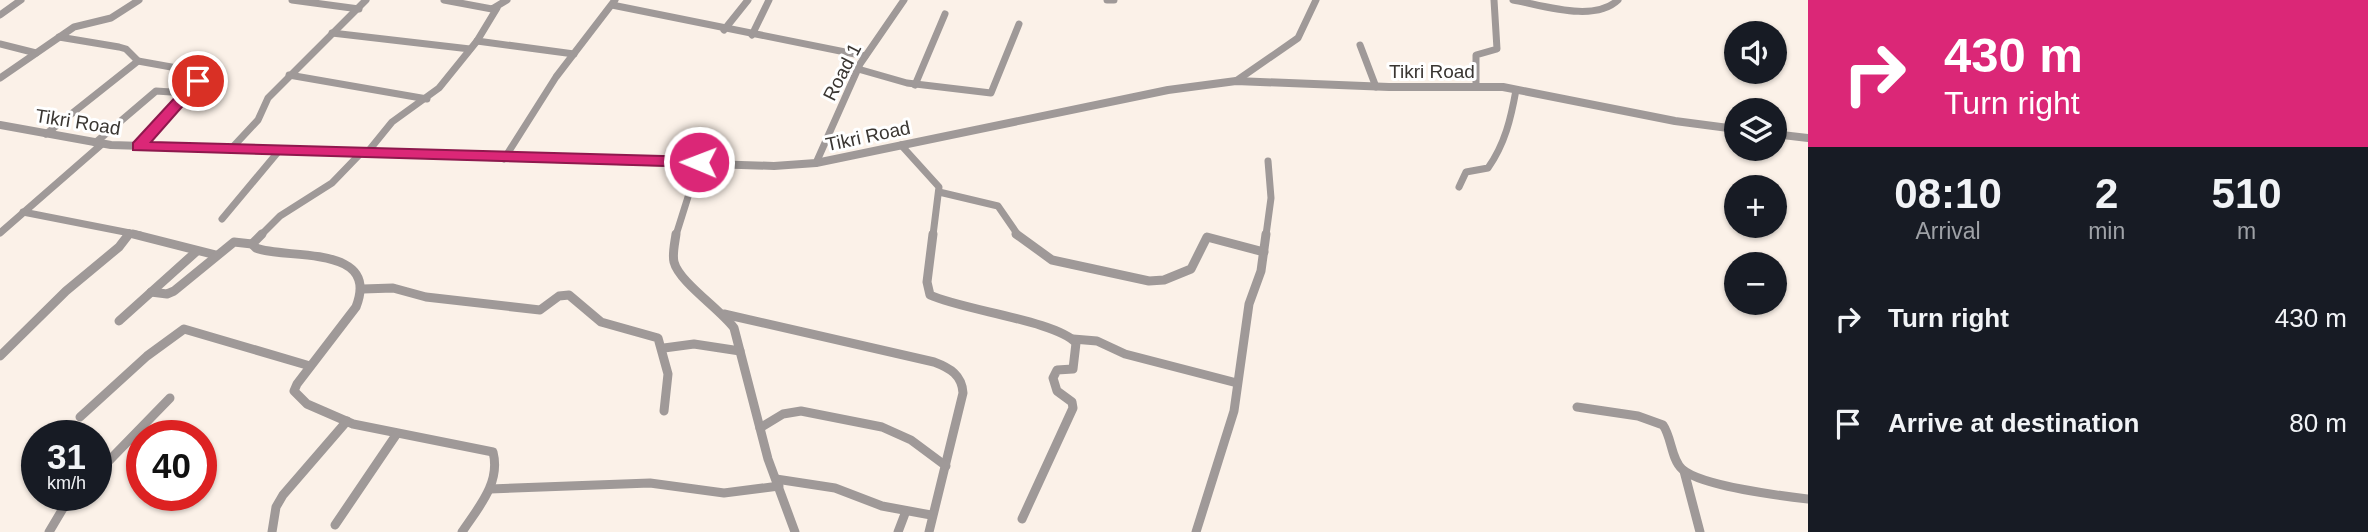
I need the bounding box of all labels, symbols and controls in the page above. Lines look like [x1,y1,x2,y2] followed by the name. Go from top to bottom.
[1724,21,1787,315] map controls
[1724,21,1787,84] button: sound
[1829,28,1920,119] icon: right
[1944,28,2083,82] text: 430 m
[819,40,865,104] street label: Road 1
[168,51,228,111] pin
[1389,61,1475,82] street label: Tikri Road
[179,62,217,100] icon: arrive
[1944,85,2080,121] text: Turn right
[1724,98,1787,161] button: layers
[34,105,122,139] street label: Tikri Road
[824,117,912,155] street label: Tikri Road
[662,125,736,199] position arrow
[1894,170,2002,217] text: 08:10
[2095,170,2118,217] text: 2
[2212,170,2282,217] text: 510
[1724,175,1787,238] button: +
[1915,218,1981,244] text: Arrival
[2088,218,2125,244] text: min
[2237,218,2256,244] text: m
[1724,252,1787,315] button: −
[1829,300,1867,338] icon: right
[1888,303,2009,333] text: Turn right
[2275,303,2347,333] text: 430 m
[1829,405,1867,443] icon: arrive
[1888,408,2139,438] text: Arrive at destination
[2289,408,2347,438] text: 80 m
[126,420,217,511] speed limit sign: 40
[47,437,86,476] text: 31
[47,473,86,493] text: km/h

